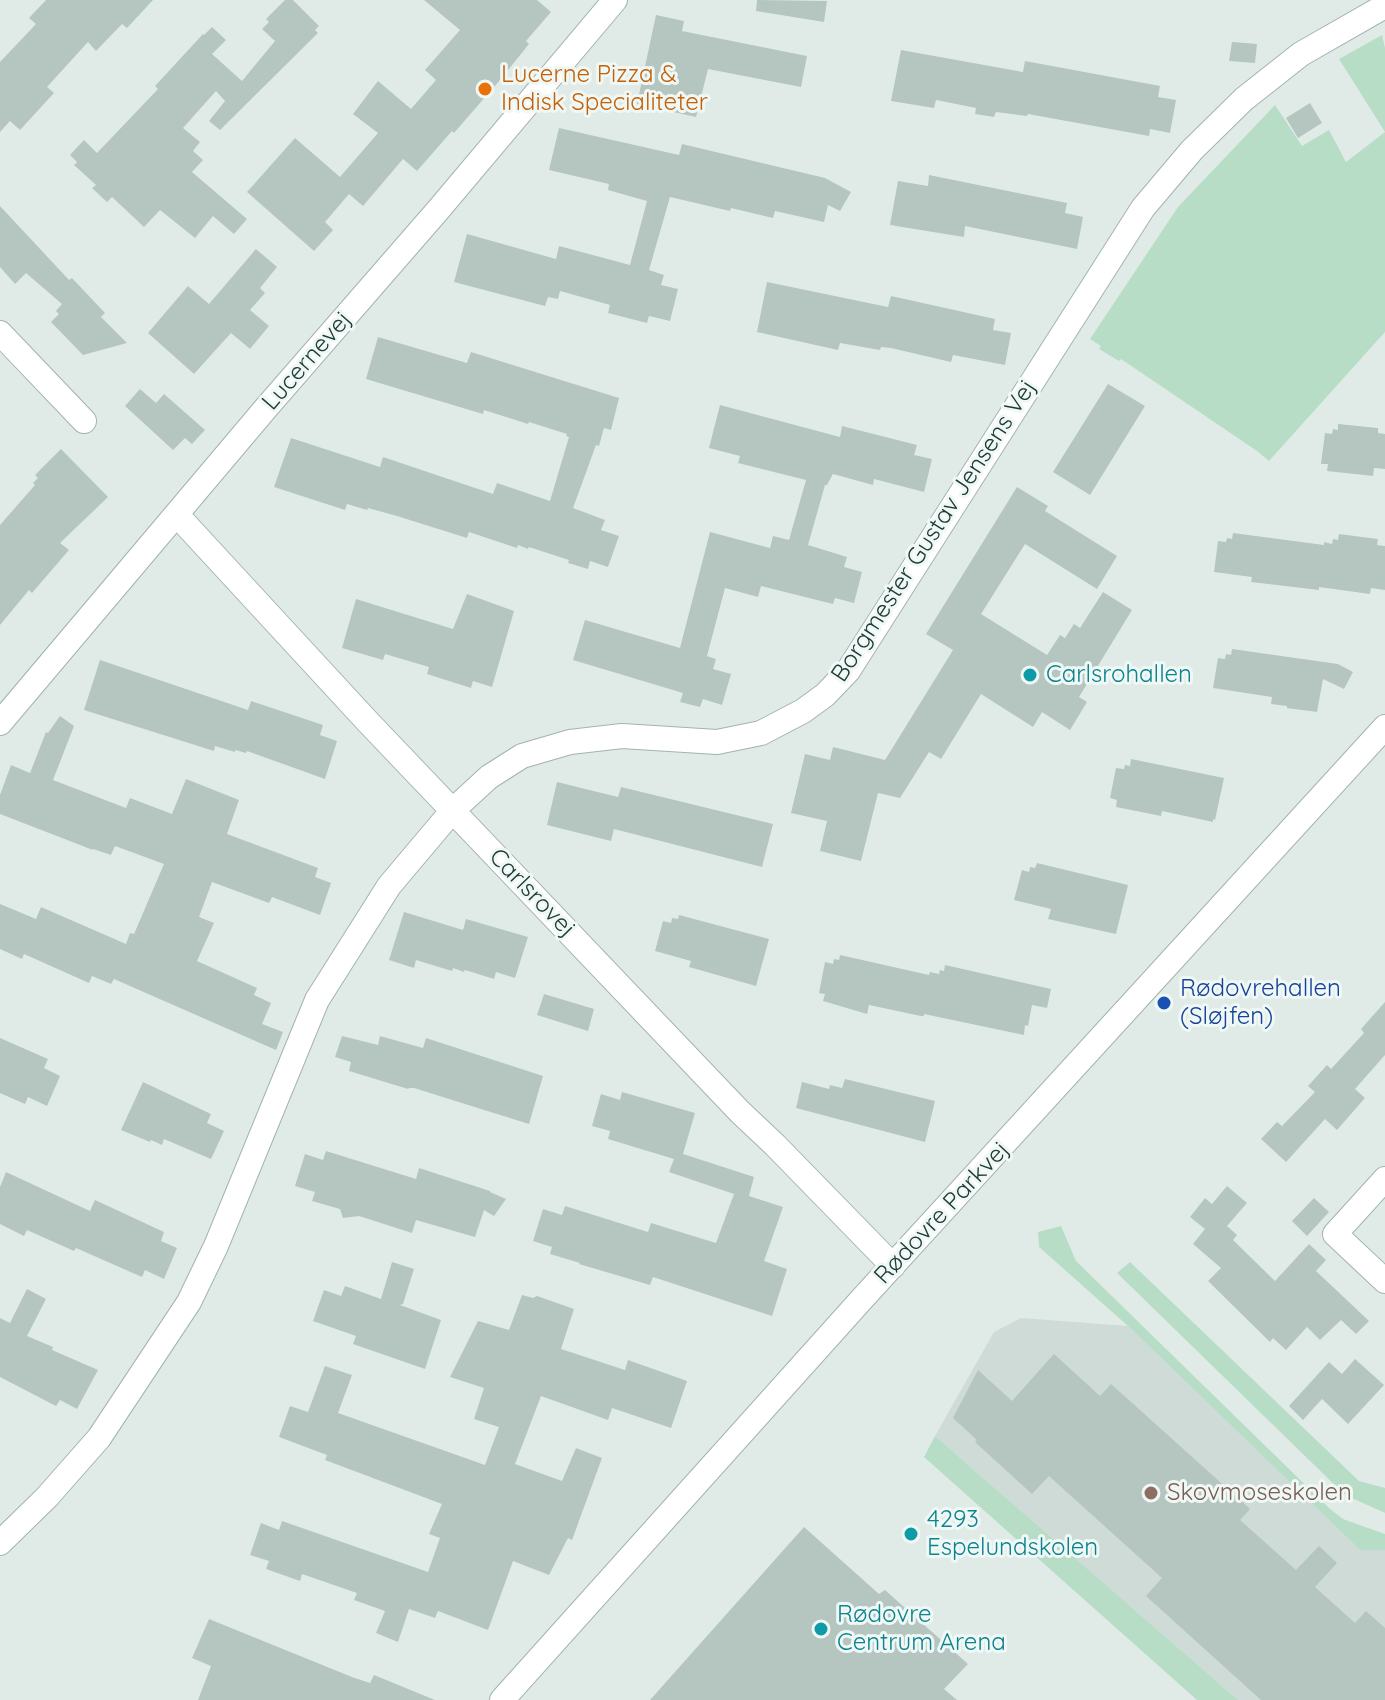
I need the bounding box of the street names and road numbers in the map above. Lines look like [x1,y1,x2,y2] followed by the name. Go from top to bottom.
[256,306,358,416] street label: Lucernevej
[825,375,1043,687] street label: Borgmester Gustav Jensens Vej
[483,843,581,943] street label: Carlsrovej
[869,1136,1015,1290] street label: Rødovre Parkvej

